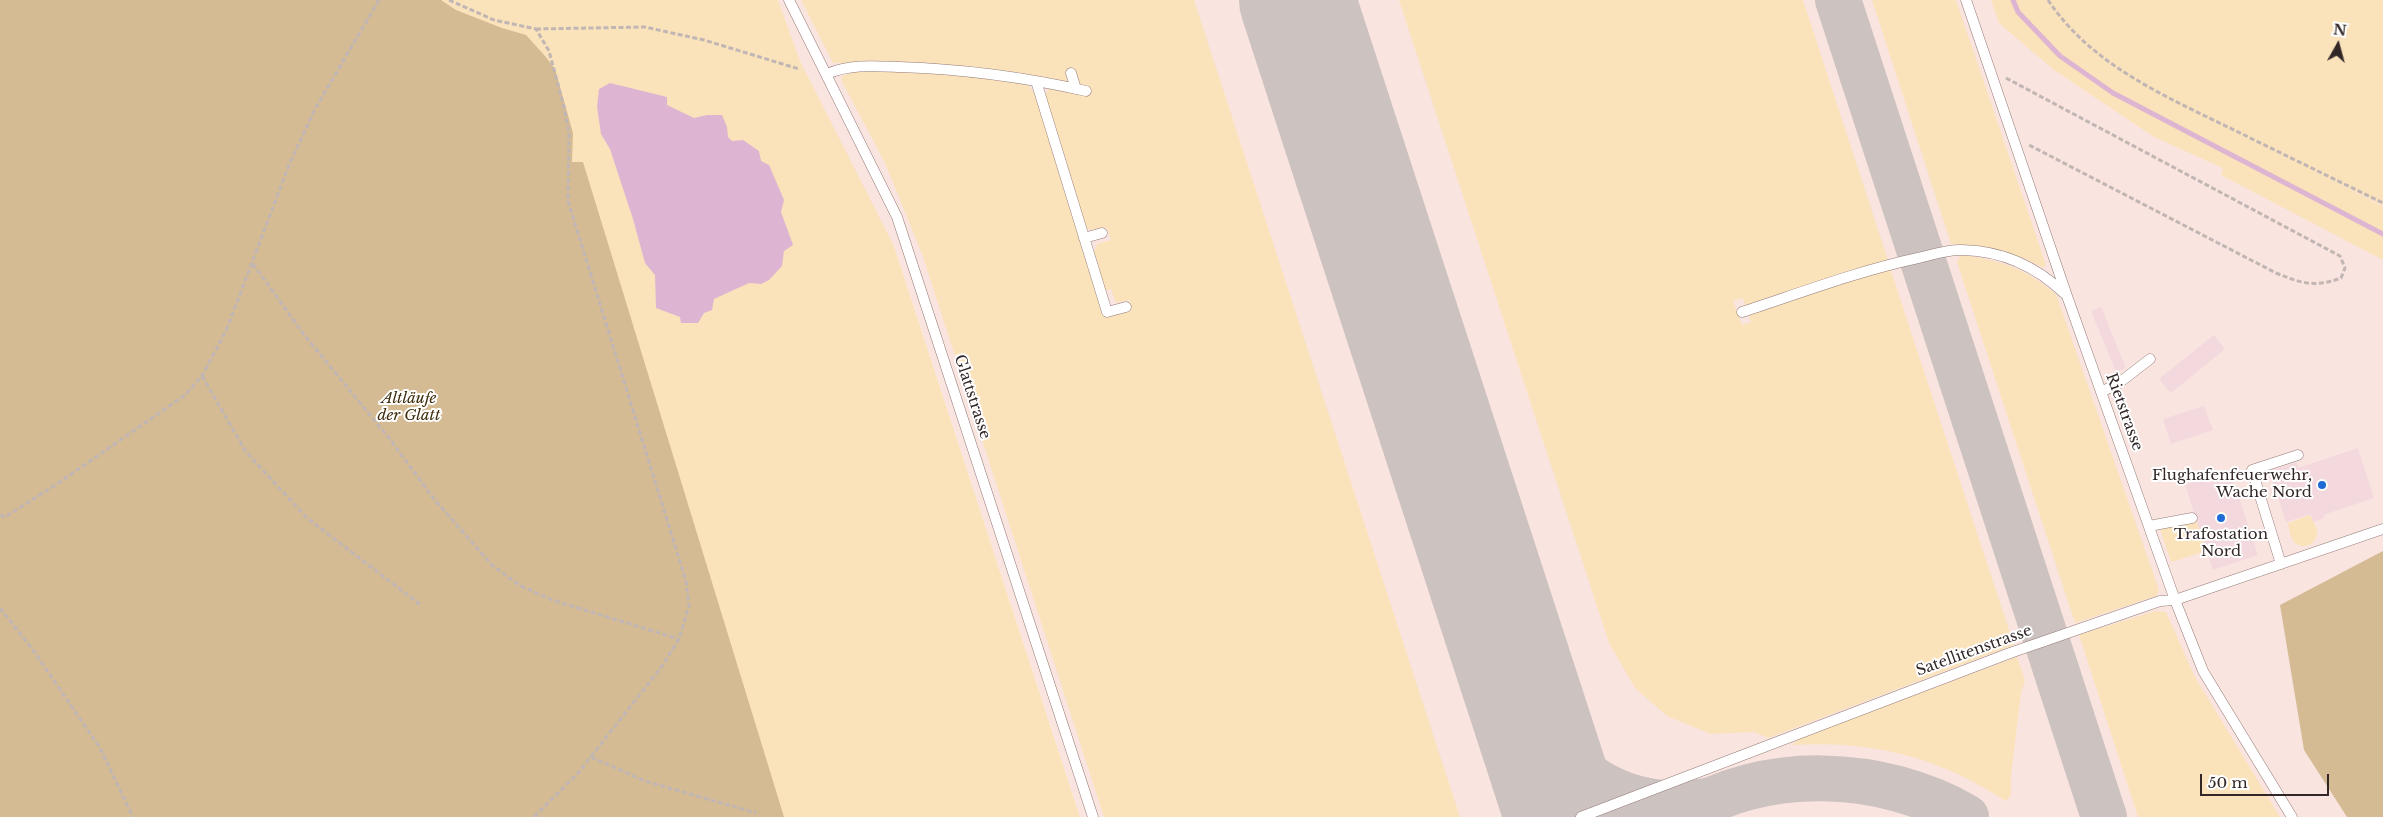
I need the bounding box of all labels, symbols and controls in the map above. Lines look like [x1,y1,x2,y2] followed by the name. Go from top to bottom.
[2313,20,2363,70] north arrow
[2332,20,2347,40] text: N
[950,352,994,442] street label: Glattstrasse
[2102,371,2146,453] street label: Rietstrasse
[377,390,441,425] park label: Altläufe der Glatt
[2152,467,2312,502] place label: Flughafenfeuerwehr, Wache Nord
[2316,479,2328,491] marker: Flughafenfeuerwehr, Wache Nord
[2215,512,2227,524] marker: Trafostation Nord
[2174,526,2268,561] place label: Trafostation Nord
[1914,622,2034,680] street label: Satellitenstrasse
[2203,764,2332,796] scale bar
[2208,773,2248,792] text: 50 m

